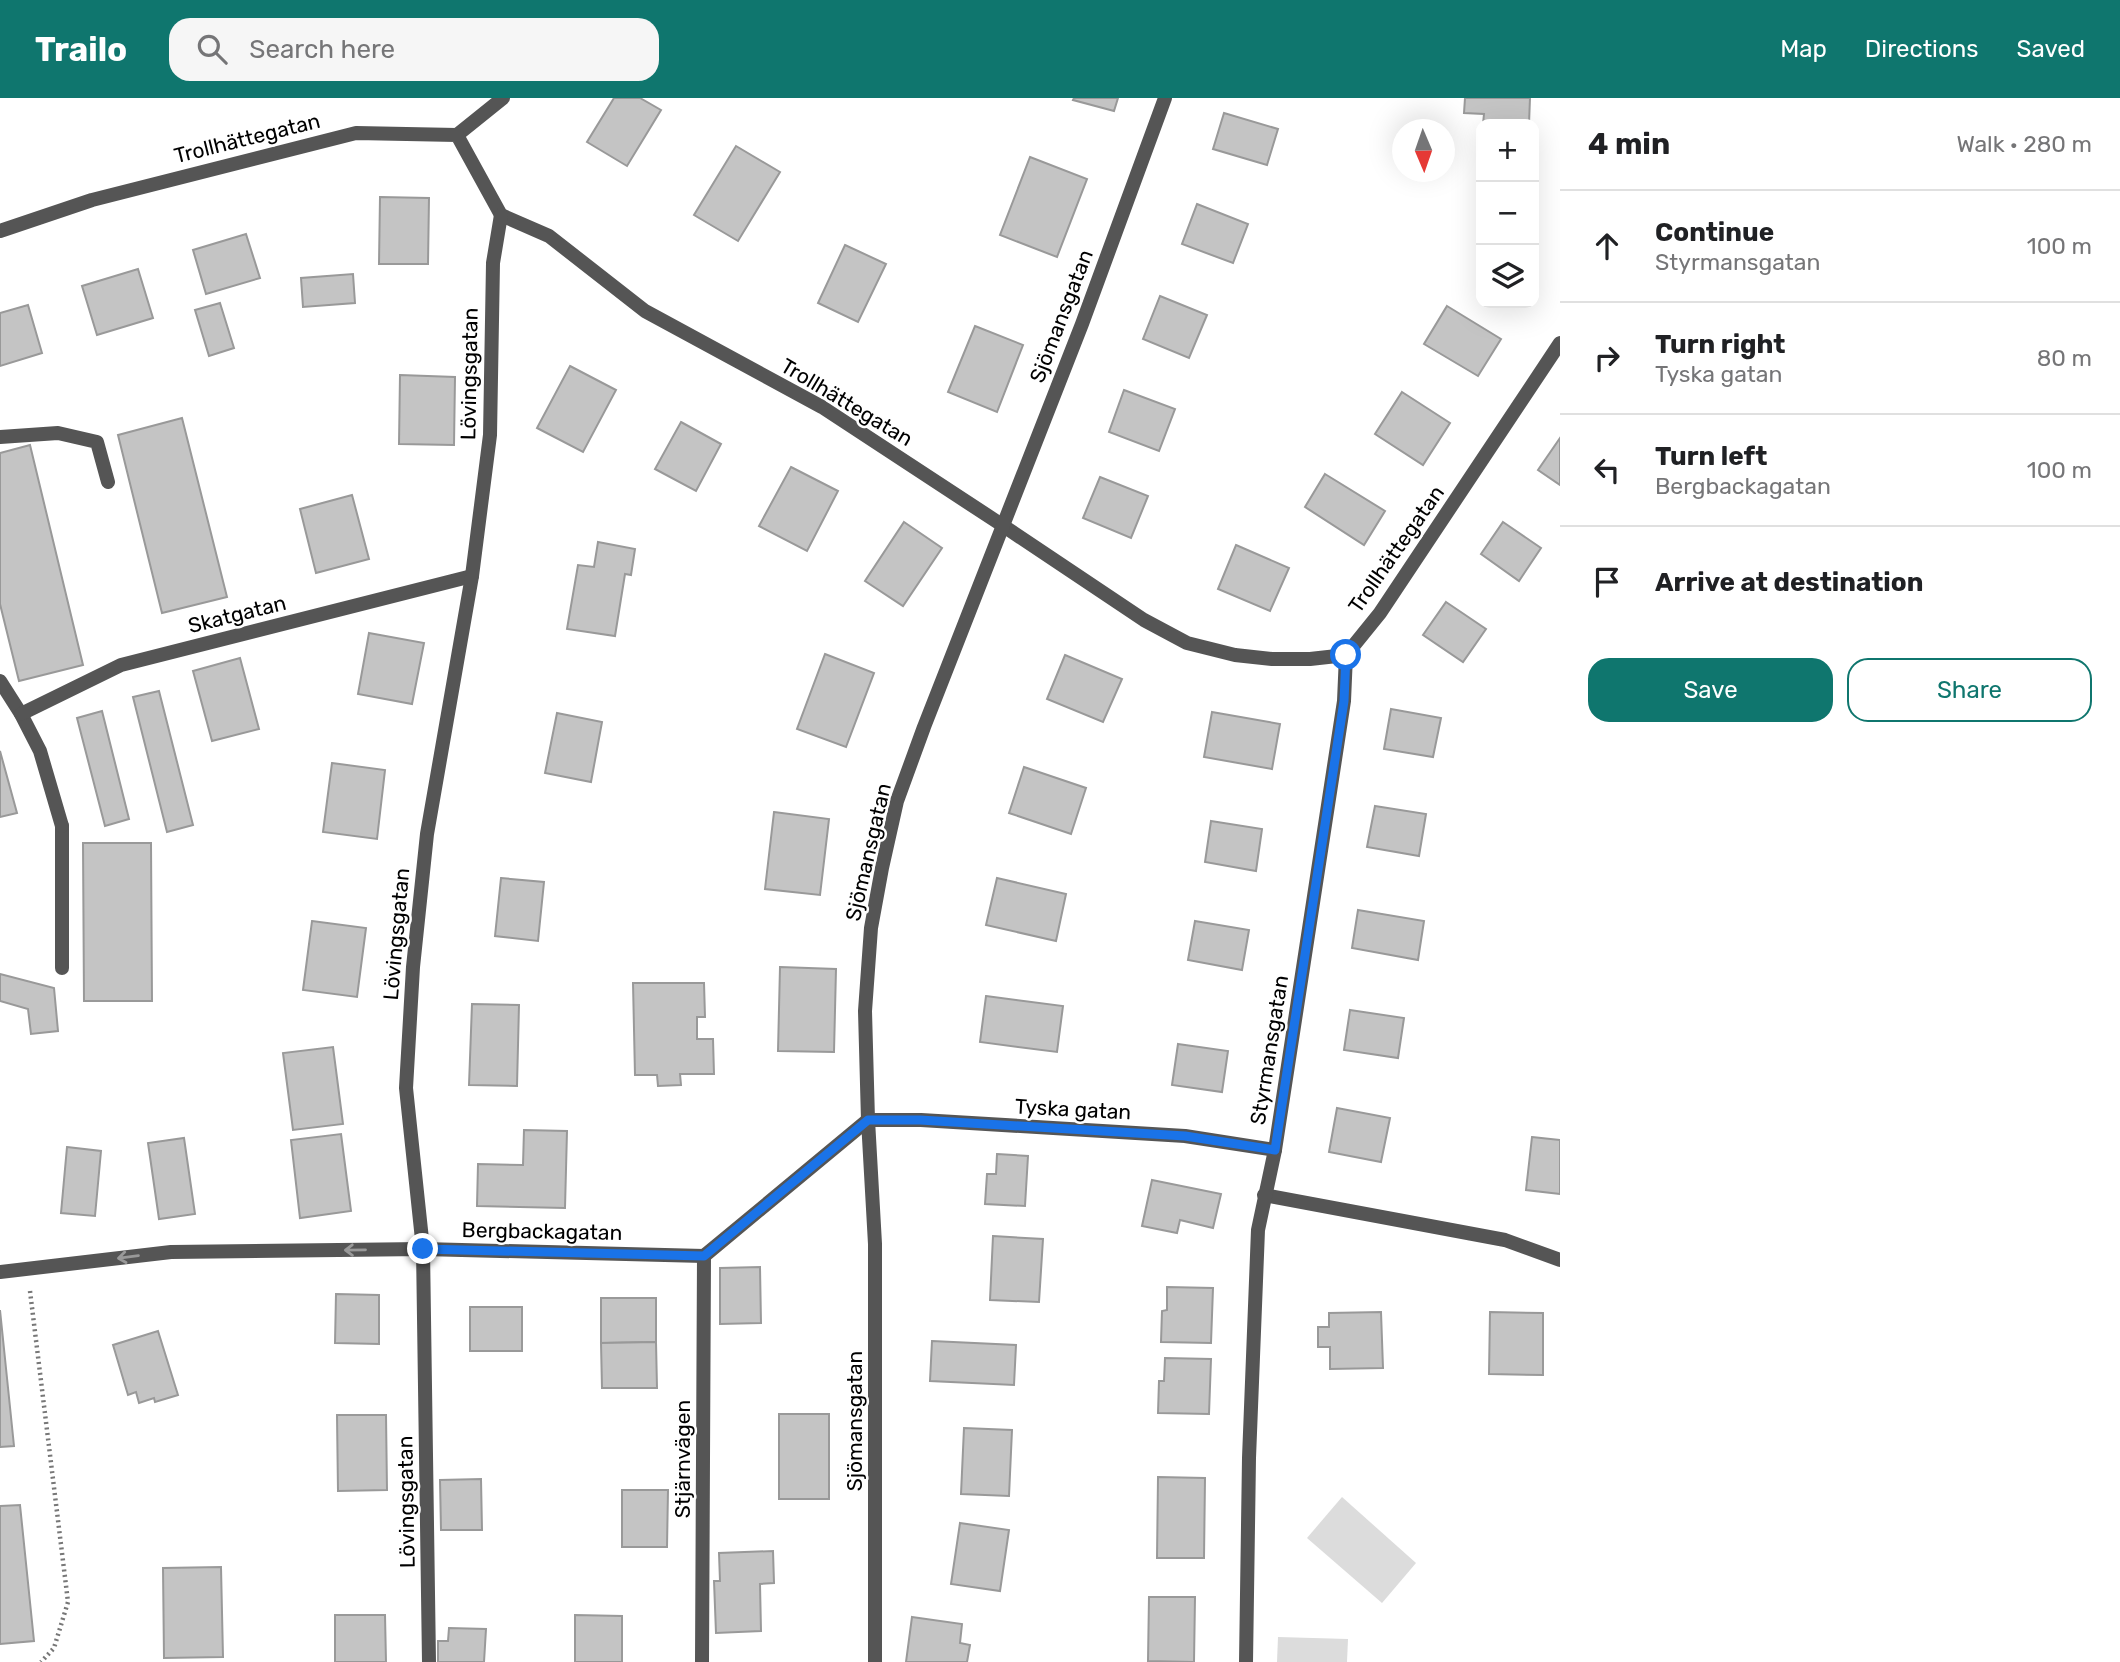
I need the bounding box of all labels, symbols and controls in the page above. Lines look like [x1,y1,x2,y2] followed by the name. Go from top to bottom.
[169,18,659,81] search box
[35,30,127,69] text: Trailo
[193,30,231,68] icon: search
[249,34,395,65] text: Search here
[1780,35,1827,63] text: Map
[1865,35,1978,63] text: Directions
[2016,35,2085,63] text: Saved
[171,108,323,168] street label: Trollhättegatan
[1392,119,1455,182] north arrow
[1476,119,1539,308] map controls
[1476,119,1539,182] button: +
[1588,126,1670,162] text: 4 min
[1956,130,2092,158] text: Walk · 280 m
[1476,182,1539,245] button: −
[1655,217,1774,248] text: Continue
[1588,227,1626,265] icon: ahead
[2027,232,2092,260] text: 100 m
[1476,245,1539,308] button: layers
[1024,246,1098,386] street label: Sjömansgatan
[1655,248,1821,276] text: Styrmansgatan
[455,308,483,440] street label: Lövingsgatan
[1655,329,1785,360] text: Turn right
[1588,339,1626,377] icon: right
[2037,344,2092,372] text: 80 m
[776,353,918,451] street label: Trollhättegatan
[1655,360,1782,388] text: Tyska gatan
[1655,441,1767,472] text: Turn left
[1588,451,1626,489] icon: left
[2027,456,2092,484] text: 100 m
[1655,472,1831,500] text: Bergbackagatan
[1343,481,1449,617] street label: Trollhättegatan
[1588,563,1626,601] icon: arrive
[1655,567,1923,598] text: Arrive at destination
[185,590,289,638] street label: Skatgatan
[1330,639,1361,670] route start
[1588,658,1833,722] button: Save
[1847,658,2092,722] button: Share
[840,781,896,923] street label: Sjömansgatan
[378,867,414,1001] street label: Lövingsgatan
[1245,973,1293,1127] street label: Styrmansgatan
[1014,1093,1132,1125] street label: Tyska gatan
[462,1217,622,1245] street label: Bergbackagatan
[407,1233,438,1264] route end
[344,1243,367,1257] one-way arrow
[117,1251,140,1264] one-way arrow
[842,1351,867,1491] street label: Sjömansgatan
[670,1400,695,1518] street label: Stjärnvägen
[392,1436,420,1568] street label: Lövingsgatan

